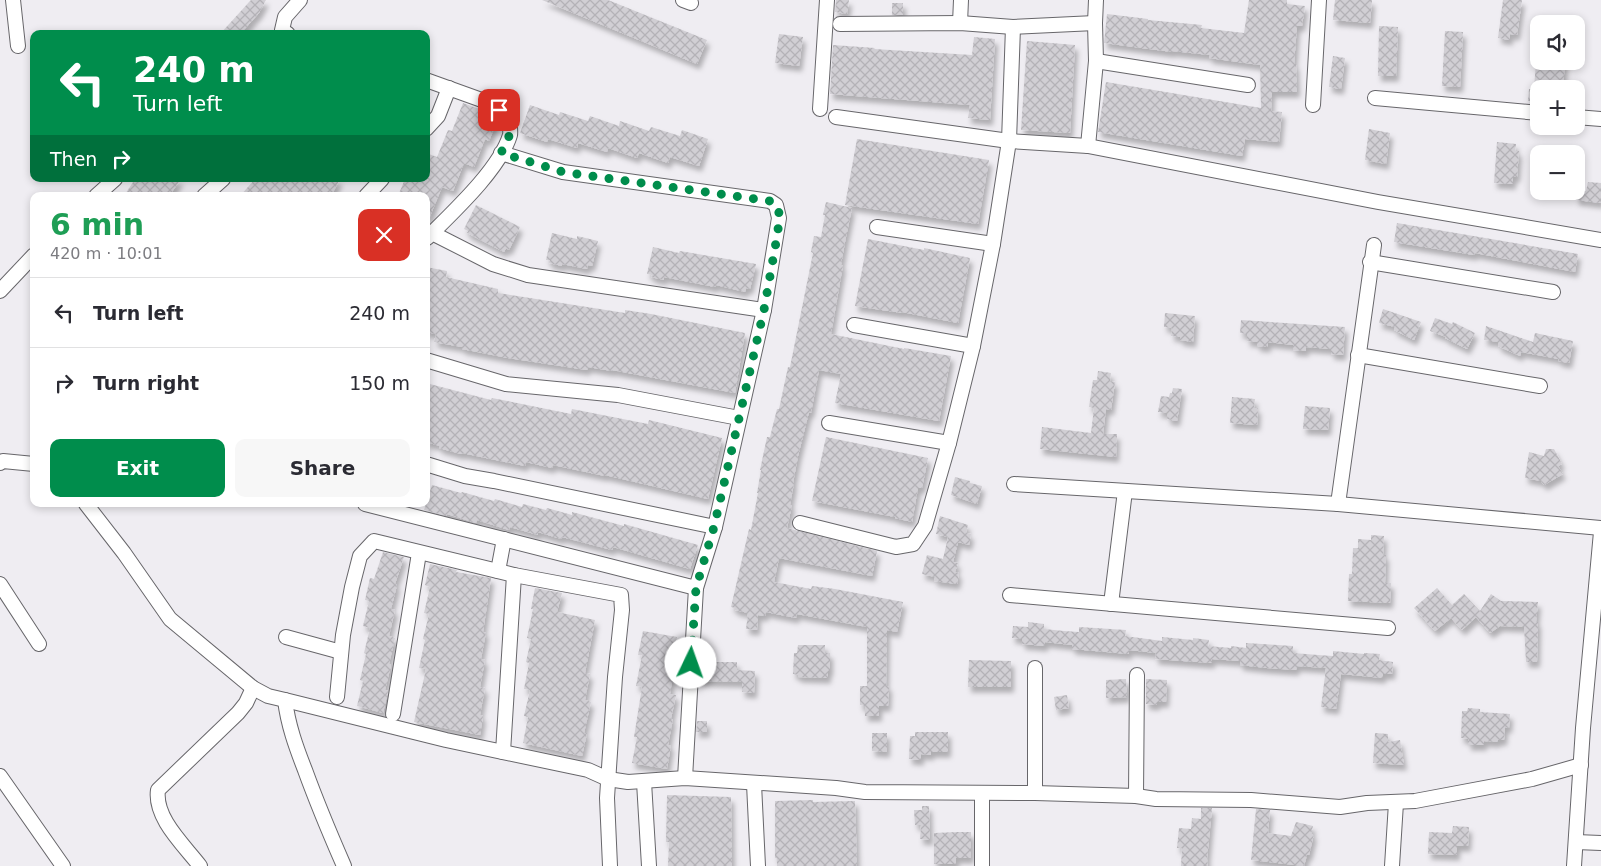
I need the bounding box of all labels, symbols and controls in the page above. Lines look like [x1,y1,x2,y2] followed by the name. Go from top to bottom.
[1530,15,1585,200] map controls
[1530,15,1585,70] button: sound
[50,50,115,115] icon: left
[133,50,255,90] text: 240 m
[1530,80,1585,135] button: +
[478,89,520,131] pin
[133,91,222,116] text: Turn left
[485,96,513,124] icon: arrive
[107,145,135,173] icon: right
[1530,145,1585,200] button: −
[50,148,97,170] text: Then
[50,207,144,242] text: 6 min
[358,209,410,261] button: close
[50,244,163,263] text: 420 m · 10:01
[50,299,78,327] icon: left
[93,302,184,324] text: Turn left
[349,302,410,324] text: 240 m
[50,369,78,397] icon: right
[93,372,199,394] text: Turn right
[349,372,410,394] text: 150 m
[50,439,225,497] button: Exit
[235,439,410,497] button: Share
[664,636,716,688] position arrow

